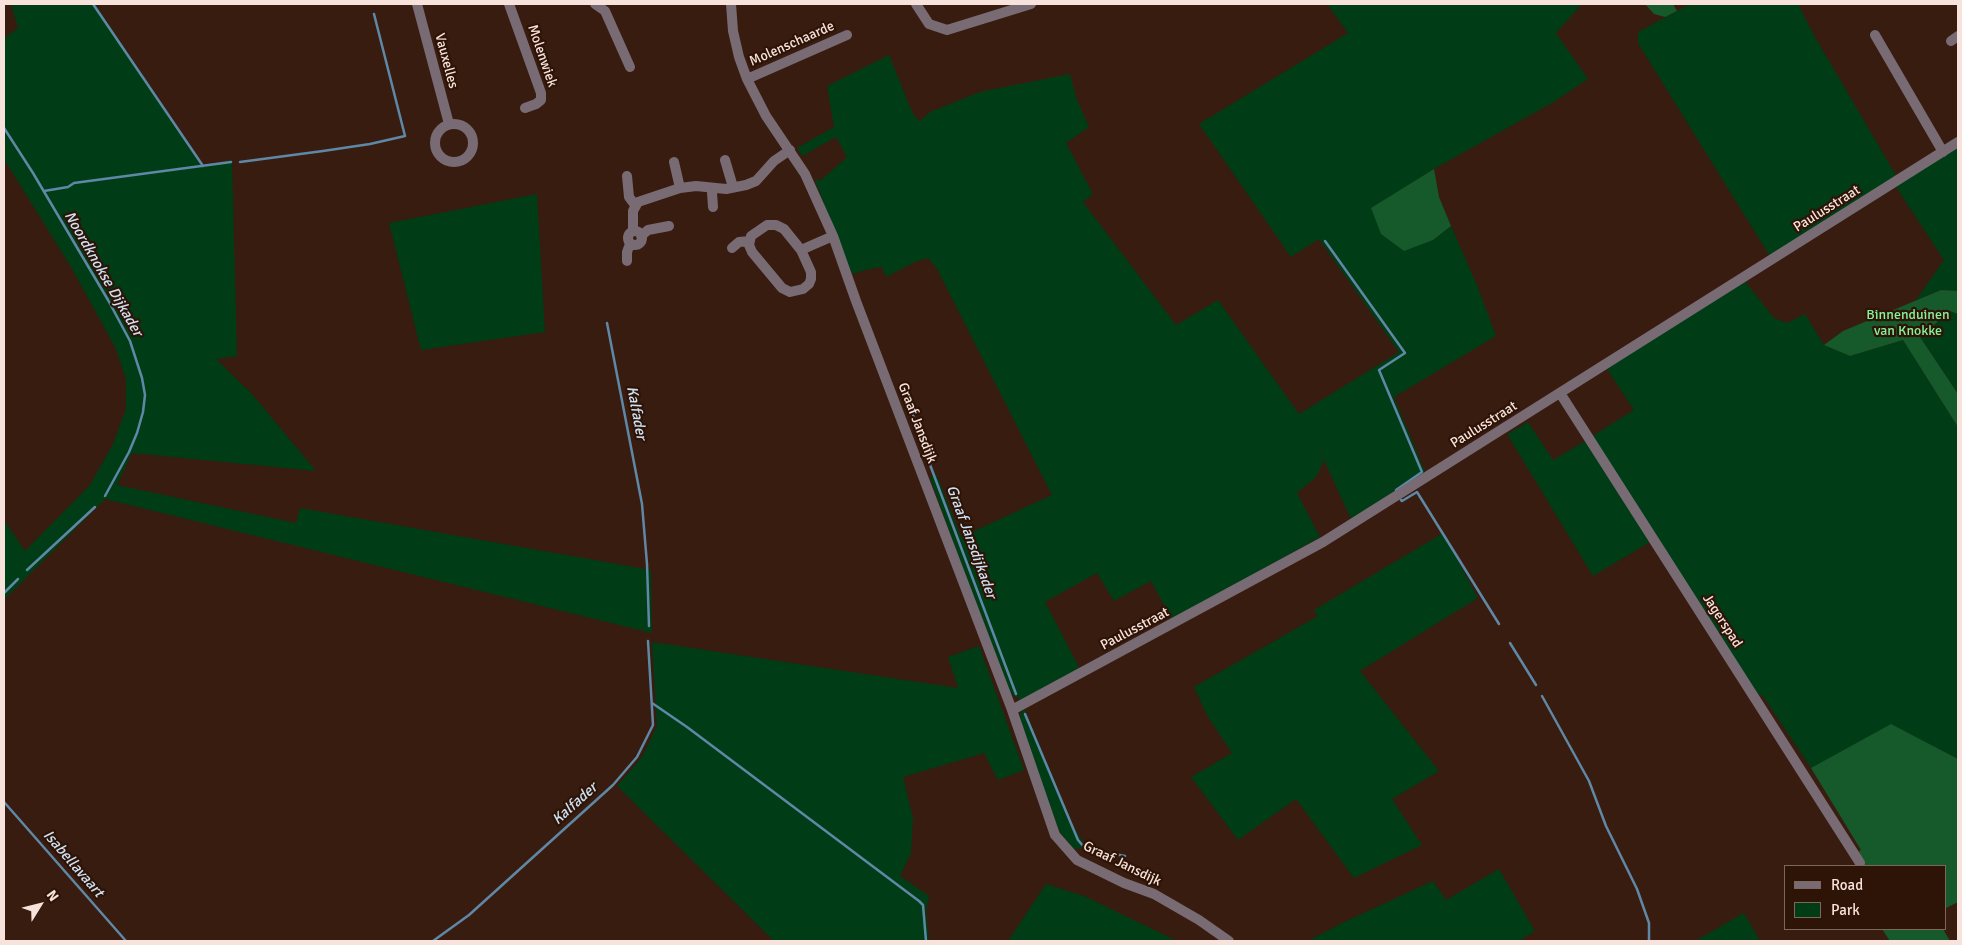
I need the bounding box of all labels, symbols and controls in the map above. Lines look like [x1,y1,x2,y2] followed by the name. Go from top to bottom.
[747,18,837,70] street label: Molenschaarde
[523,22,561,90] street label: Molenwiek
[431,32,461,90] street label: Vauxelles
[1791,182,1863,236] street label: Paulusstraat
[60,208,146,340] water label: Noordknokse Dijkader
[1866,307,1950,340] park label: Binnenduinen van Knokke
[894,380,940,466] street label: Graaf Jansdijk
[622,385,650,441] water label: Kalfader
[1448,398,1520,452] street label: Paulusstraat
[942,483,1000,601] water label: Graaf Jansdijkader
[1698,591,1746,651] street label: Jagerspad
[1098,604,1172,654] street label: Paulusstraat
[549,779,601,829] water label: Kalfader
[39,827,107,901] water label: Isabellavaart
[1080,838,1164,890] street label: Graaf Jansdijk
[1784,865,1947,930] legend
[1831,876,1863,894] text: Road
[15,880,65,930] north arrow
[43,887,62,905] text: N
[1831,901,1860,919] text: Park

